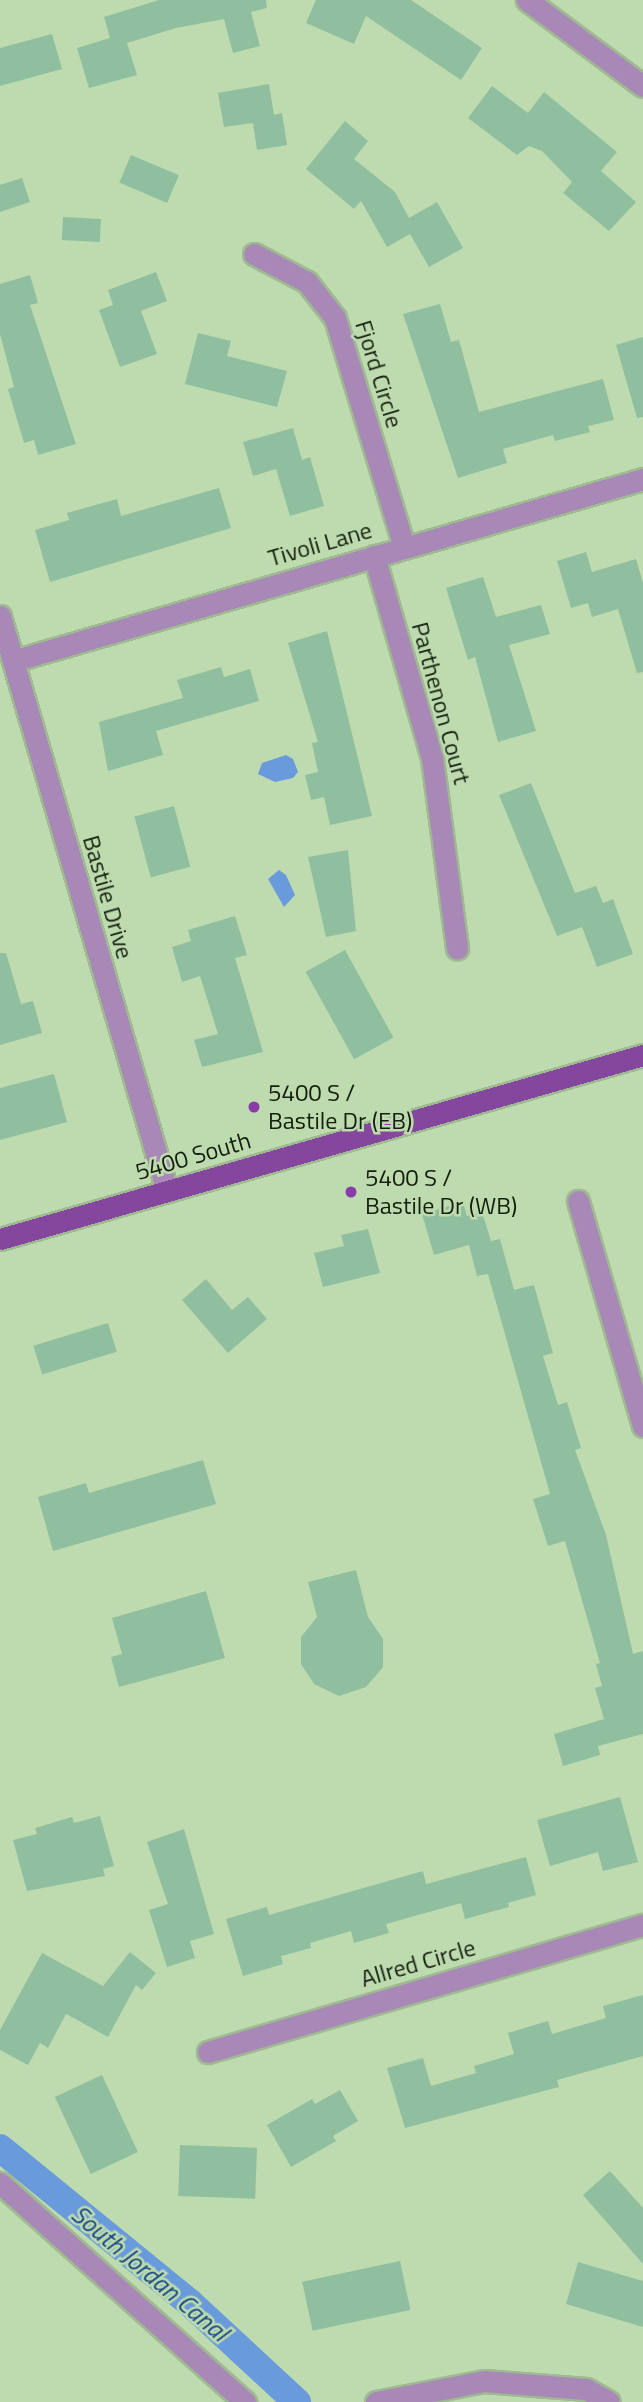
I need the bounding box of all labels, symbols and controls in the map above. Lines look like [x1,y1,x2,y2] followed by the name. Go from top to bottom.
[349,317,409,431] street label: Fjord Circle
[265,515,375,573] street label: Tivoli Lane
[406,619,476,787] street label: Parthenon Court
[77,832,139,962] street label: Bastile Drive
[268,1079,412,1135] place label: 5400 S / Bastile Dr (EB)
[246,1099,262,1115] marker: 5400 S / Bastile Dr (EB)
[132,1126,254,1186] street label: 5400 South
[365,1164,517,1220] place label: 5400 S / Bastile Dr (WB)
[343,1184,359,1200] marker: 5400 S / Bastile Dr (WB)
[357,1933,479,1993] street label: Allred Circle
[65,2198,235,2348] water label: South Jordan Canal

